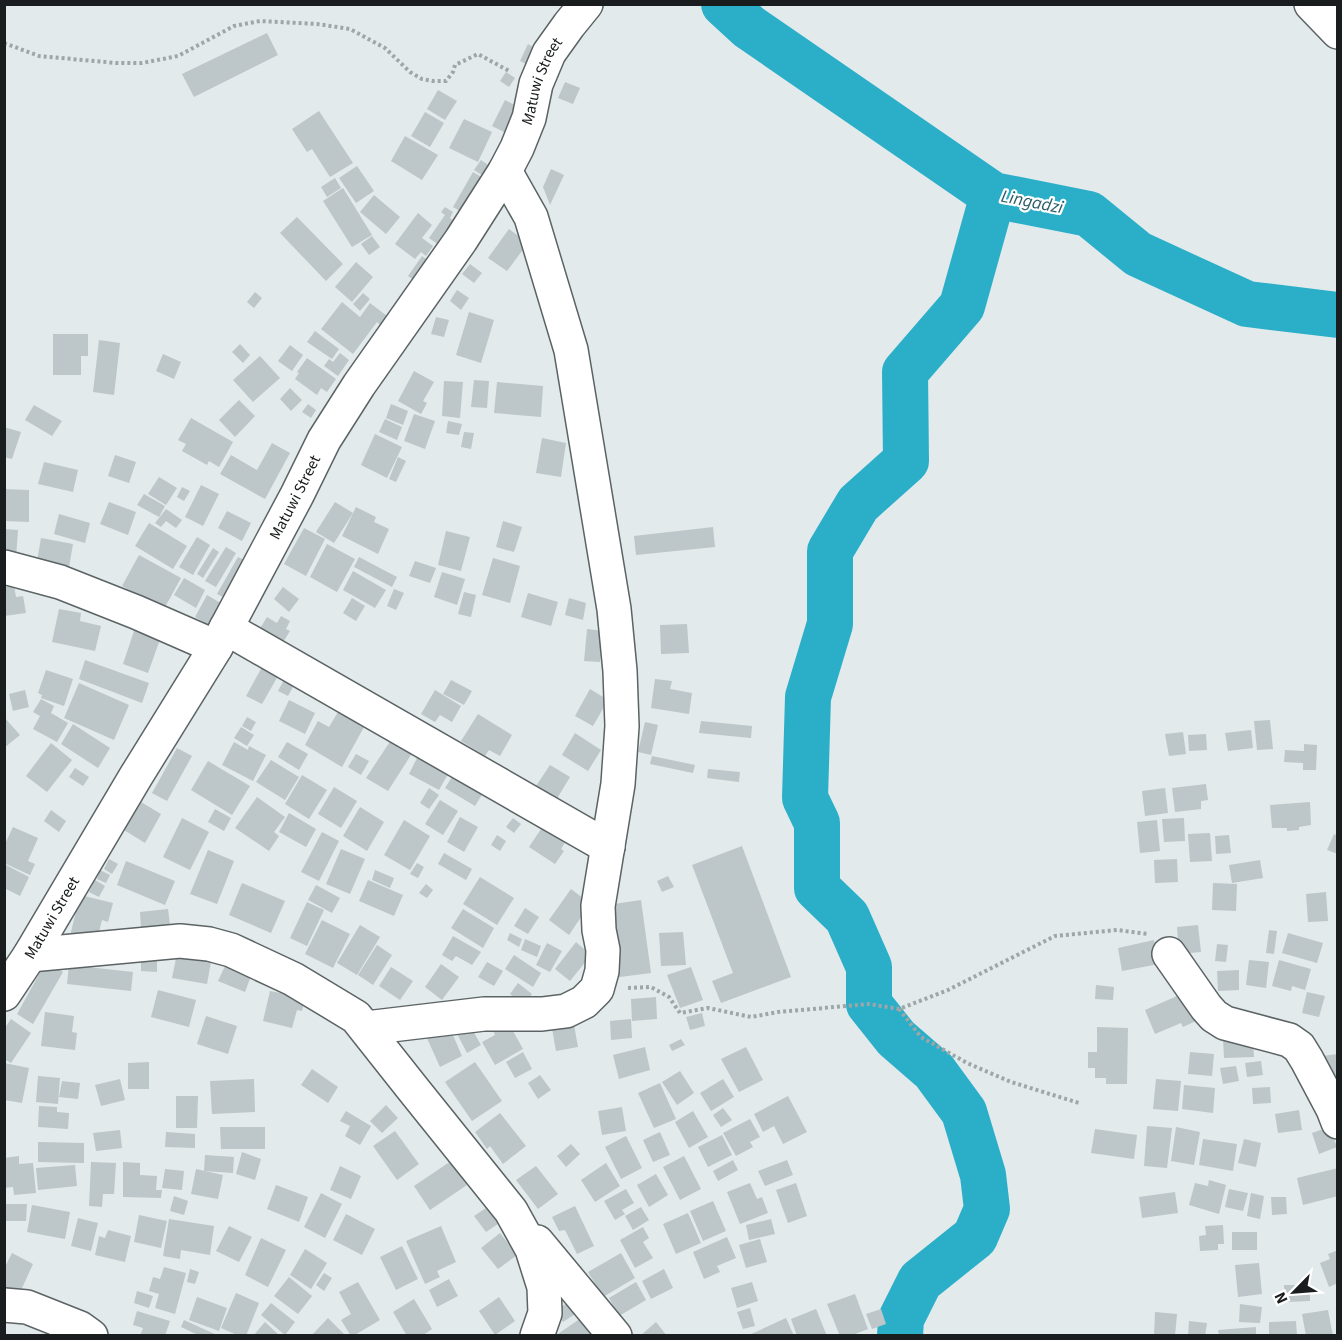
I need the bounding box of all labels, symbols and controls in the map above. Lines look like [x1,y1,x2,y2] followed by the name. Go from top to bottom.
[516,32,568,129] street label: Matuwi Street
[999,184,1066,220] water label: Lingadzi
[264,451,326,544] street label: Matuwi Street
[19,872,85,963] street label: Matuwi Street
[1264,1262,1324,1322] north arrow
[1269,1288,1294,1307] text: N

